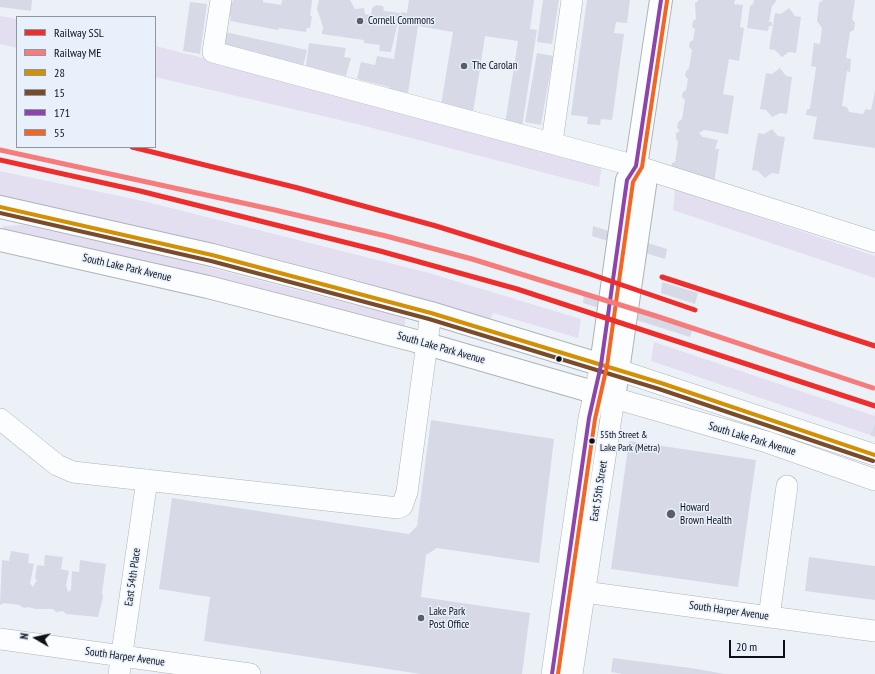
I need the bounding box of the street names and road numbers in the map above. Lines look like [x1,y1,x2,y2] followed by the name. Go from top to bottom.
[81,251,173,285] street label: South Lake Park Avenue
[396,329,486,367] street label: South Lake Park Avenue
[707,419,797,459] street label: South Lake Park Avenue
[588,460,610,522] street label: East 55th Street
[122,547,144,607] street label: East 54th Place
[688,599,770,623] street label: South Harper Avenue
[84,645,166,669] street label: South Harper Avenue

